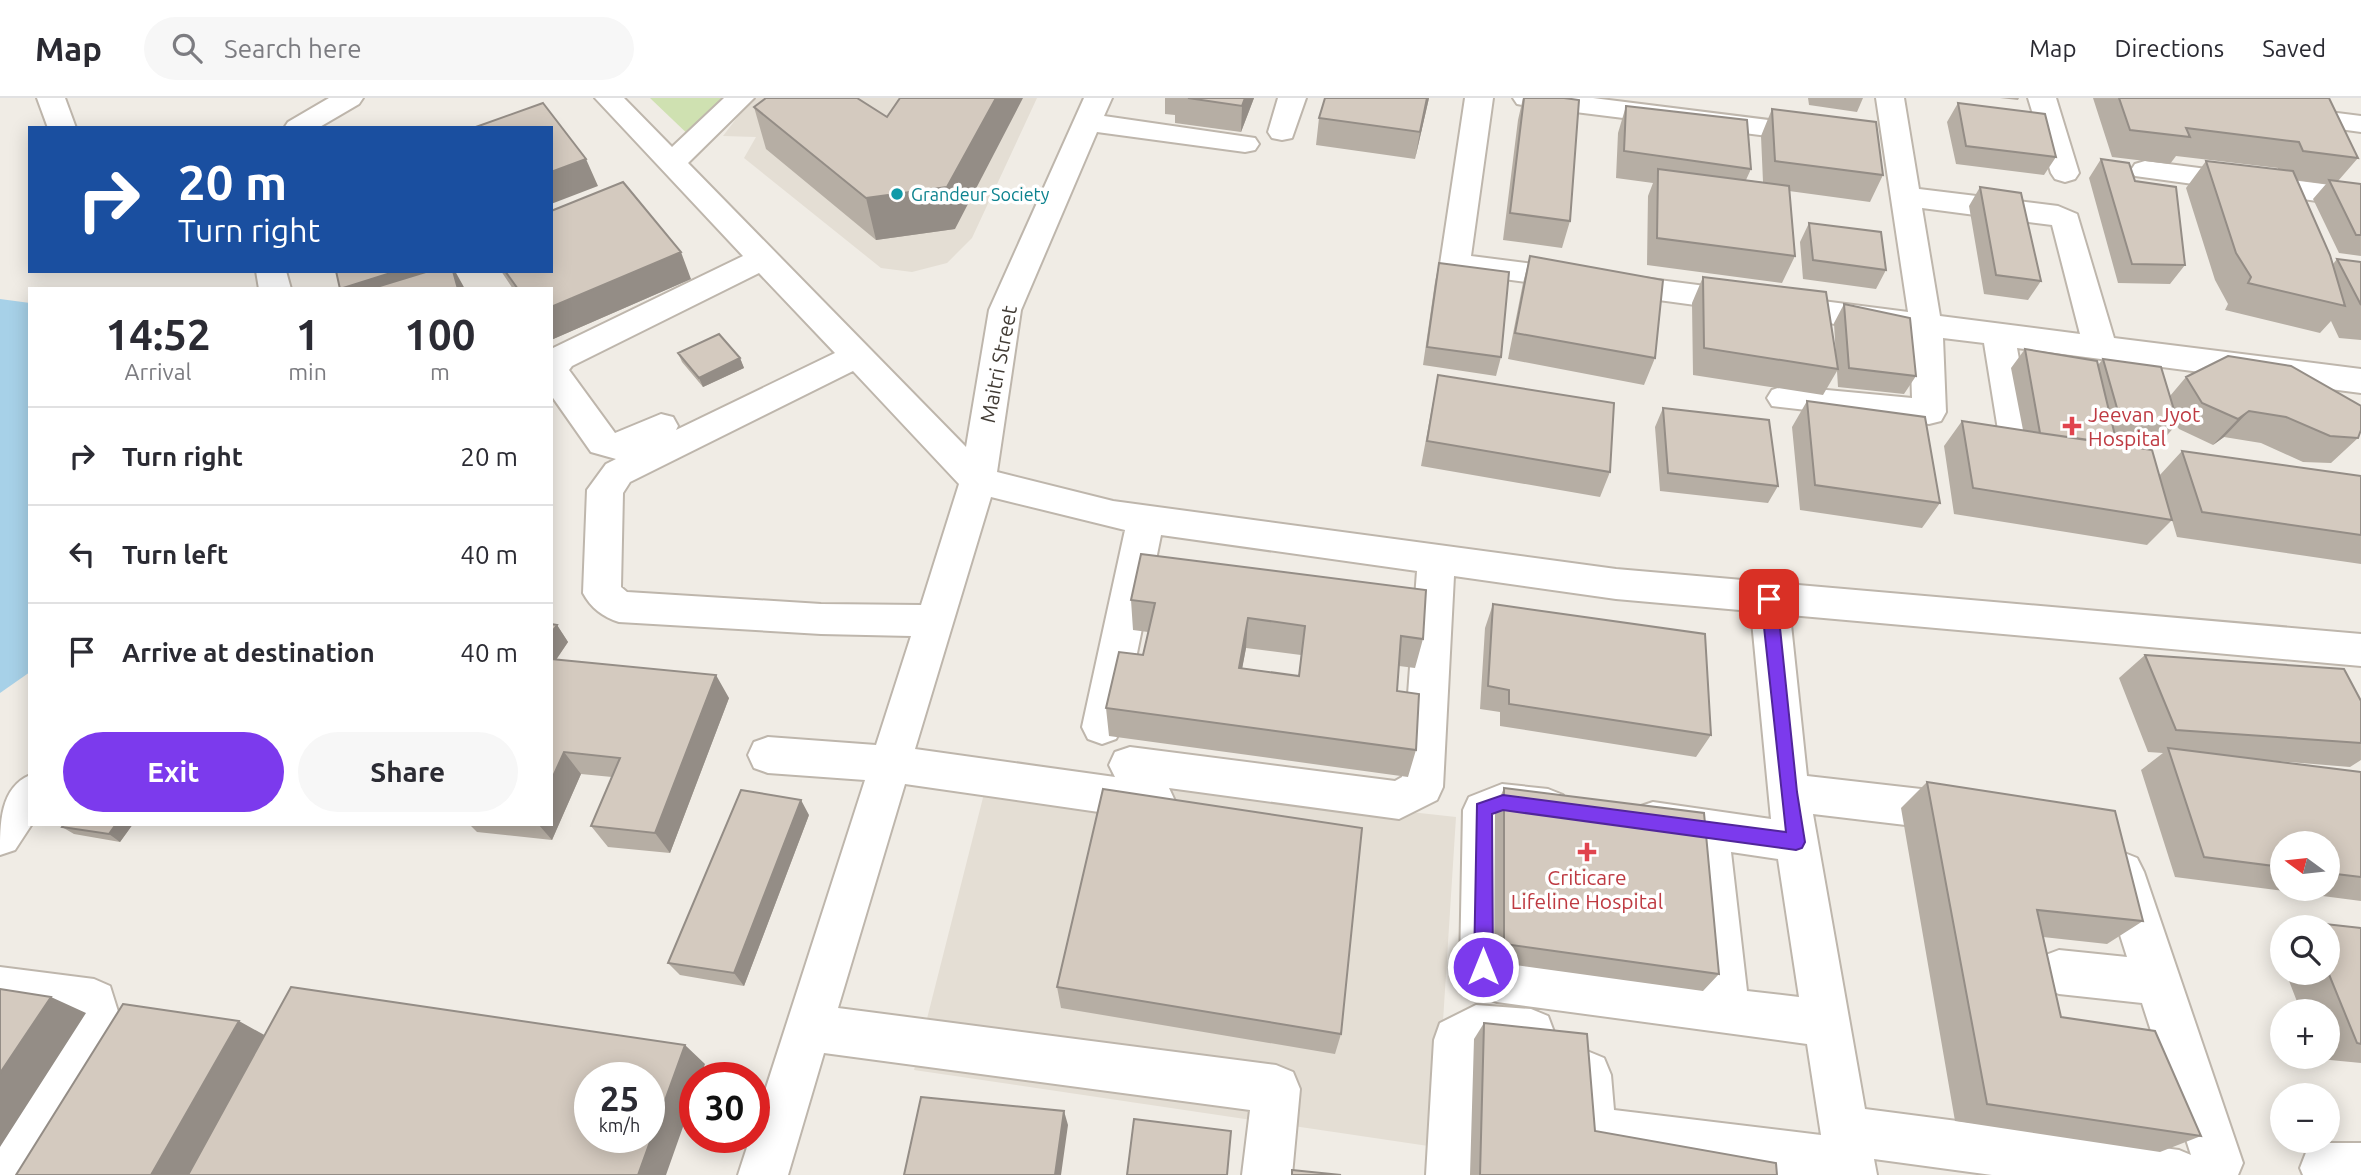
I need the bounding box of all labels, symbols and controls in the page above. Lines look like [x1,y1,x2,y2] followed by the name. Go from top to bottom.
[144,17,634,80] search box
[168,29,206,67] icon: search
[35,30,102,67] text: Map
[224,34,362,63] text: Search here
[2029,35,2076,62] text: Map
[2114,35,2224,62] text: Directions
[2262,35,2326,62] text: Saved
[63,154,154,245] icon: right
[178,154,287,209] text: 20 m
[911,184,1050,204] place label: Grandeur Society
[889,186,905,202] marker: Grandeur Society
[178,212,320,248] text: Turn right
[975,303,1021,425] street label: Maitri Street
[106,311,211,358] text: 14:52
[296,311,319,358] text: 1
[404,311,475,358] text: 100
[125,359,192,384] text: Arrival
[288,359,327,384] text: min
[430,359,450,384] text: m
[2088,402,2200,450] place label: Jeevan Jyot Hospital
[2062,416,2082,436] marker: Jeevan Jyot Hospital
[63,437,101,475] icon: right
[122,442,243,471] text: Turn right
[460,442,518,471] text: 20 m
[63,535,101,573] icon: left
[122,540,228,569] text: Turn left
[460,540,518,569] text: 40 m
[1739,569,1799,629] pin
[1750,580,1788,618] icon: arrive
[63,633,101,671] icon: arrive
[122,638,375,667] text: Arrive at destination
[460,638,518,667] text: 40 m
[63,732,284,812] button: Exit
[298,732,518,812] button: Share
[2270,831,2340,901] north arrow
[2270,831,2340,1153] map controls
[1577,842,1597,862] marker: Criticare Lifeline Hospital
[1511,865,1663,913] place label: Criticare Lifeline Hospital
[2270,915,2340,985] button: search
[1446,930,1520,1004] position arrow
[2270,999,2340,1069] button: +
[679,1062,770,1153] speed limit sign: 30
[600,1078,639,1118] text: 25
[2270,1083,2340,1153] button: −
[599,1115,640,1135] text: km/h

